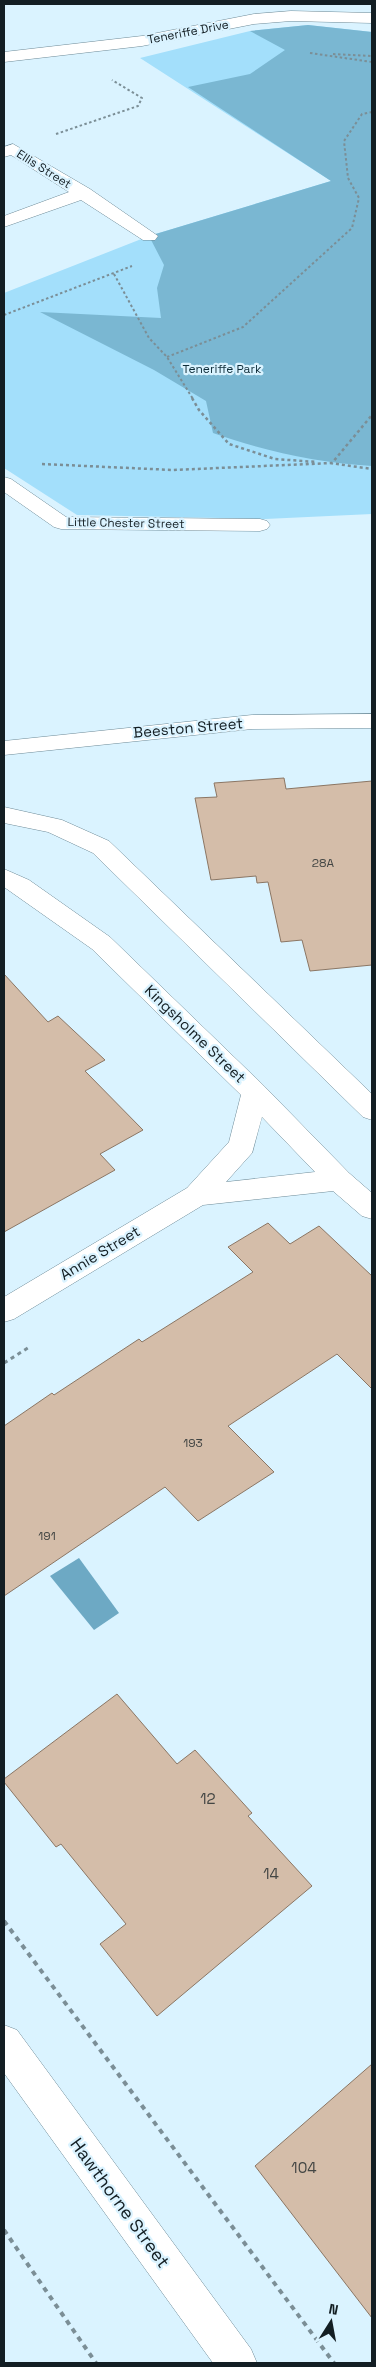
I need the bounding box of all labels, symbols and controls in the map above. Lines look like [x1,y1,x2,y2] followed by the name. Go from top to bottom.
[146,16,230,48] street label: Teneriffe Drive
[14,146,74,192] street label: Ellis Street
[183,361,262,377] park label: Teneriffe Park
[67,514,185,532] street label: Little Chester Street
[132,713,244,742] street label: Beeston Street
[312,855,335,871] house number: 28A
[141,981,250,1087] street label: Kingsholme Street
[56,1221,143,1284] street label: Annie Street
[183,1435,203,1451] house number: 193
[38,1528,56,1544] house number: 191
[200,1789,216,1808] house number: 12
[263,1864,279,1883] house number: 14
[66,2133,175,2272] street label: Hawthorne Street
[291,2158,317,2177] house number: 104
[306,2297,356,2347] north arrow
[327,2300,340,2319] text: N

